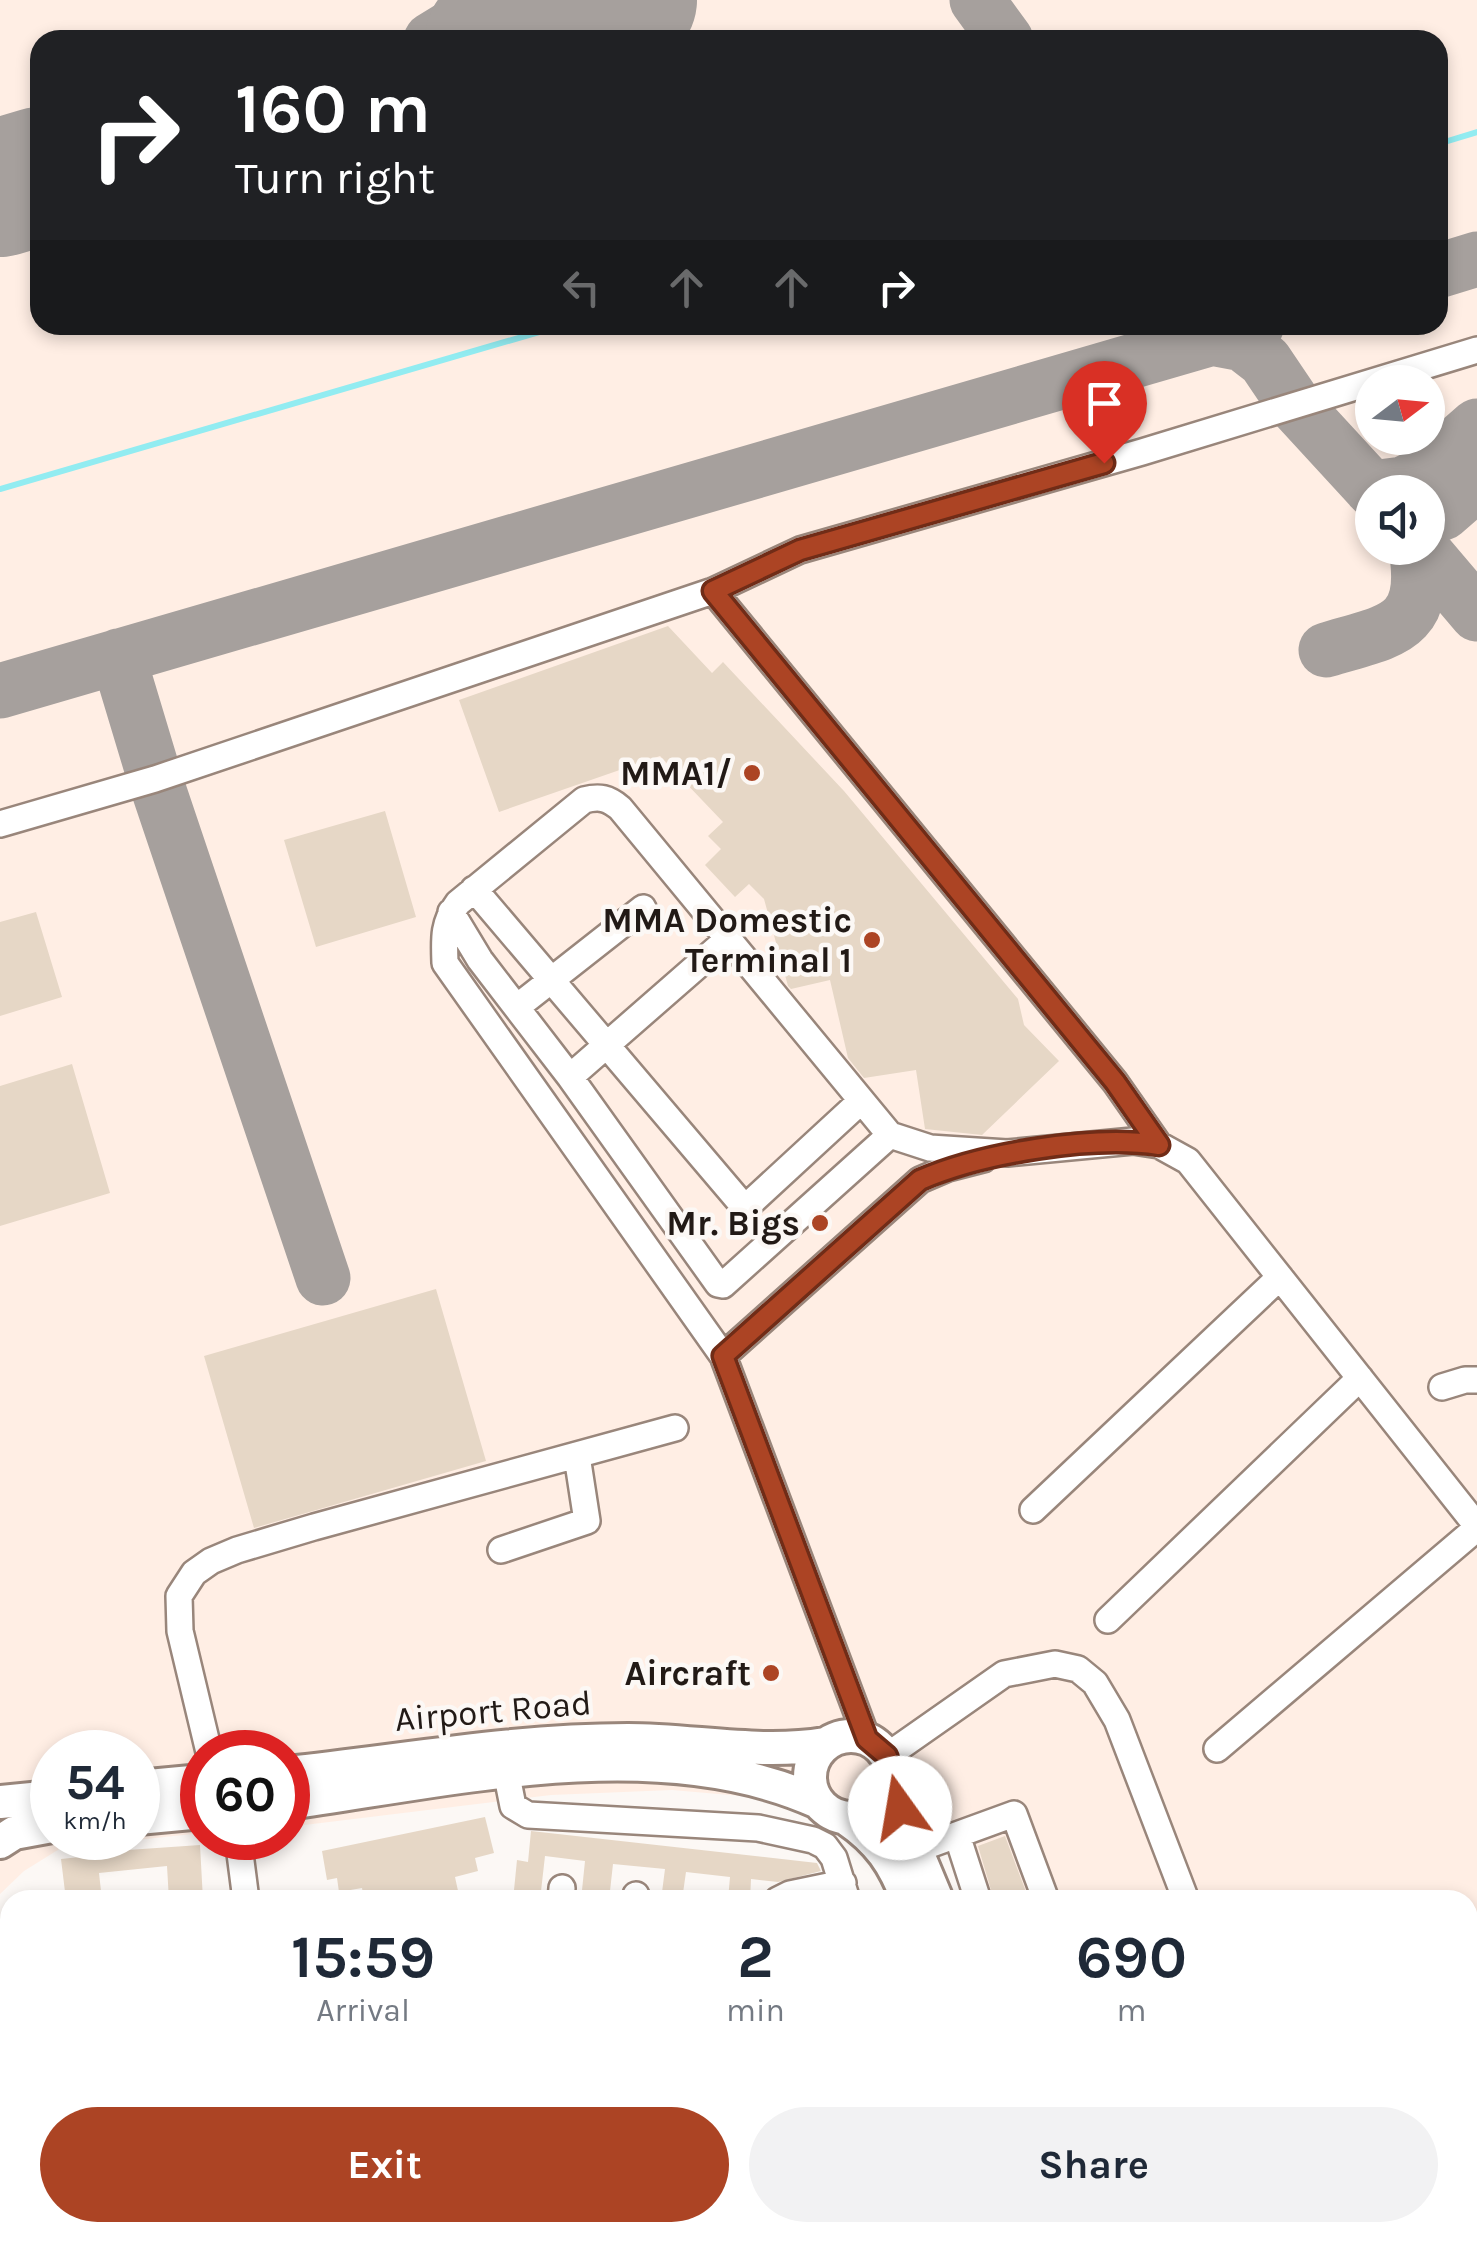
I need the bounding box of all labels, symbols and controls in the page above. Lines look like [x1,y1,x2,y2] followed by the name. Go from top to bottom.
[235,68,431,150] text: 160 m
[70,70,200,200] icon: right
[235,152,435,204] text: Turn right
[554,260,609,315] icon: left
[659,260,714,315] icon: ahead
[764,260,819,315] icon: ahead
[869,260,924,315] icon: right
[1062,361,1147,464] pin
[1355,365,1445,455] north arrow
[1355,365,1445,565] map controls
[1077,376,1132,431] icon: arrive
[1355,475,1445,565] button: sound
[620,753,732,794] place label: MMA1/
[741,762,763,784] marker: MMA1/
[602,900,852,981] place label: MMA Domestic Terminal 1
[861,929,883,951] marker: MMA Domestic Terminal 1
[666,1203,800,1245] place label: Mr. Bigs
[809,1212,831,1234] marker: Mr. Bigs
[624,1653,751,1694] place label: Aircraft
[760,1662,782,1684] marker: Aircraft
[393,1682,593,1740] street label: Airport Road
[180,1730,310,1860] speed limit sign: 60
[66,1753,124,1812] text: 54
[848,1756,952,1860] position arrow
[63,1806,127,1835] text: km/h
[291,1922,435,1992] text: 15:59
[737,1922,774,1992] text: 2
[1076,1922,1187,1992] text: 690
[316,1992,410,2029] text: Arrival
[726,1992,785,2029] text: min
[1116,1992,1146,2029] text: m
[40,2107,729,2222] button: Exit
[749,2107,1438,2222] button: Share

